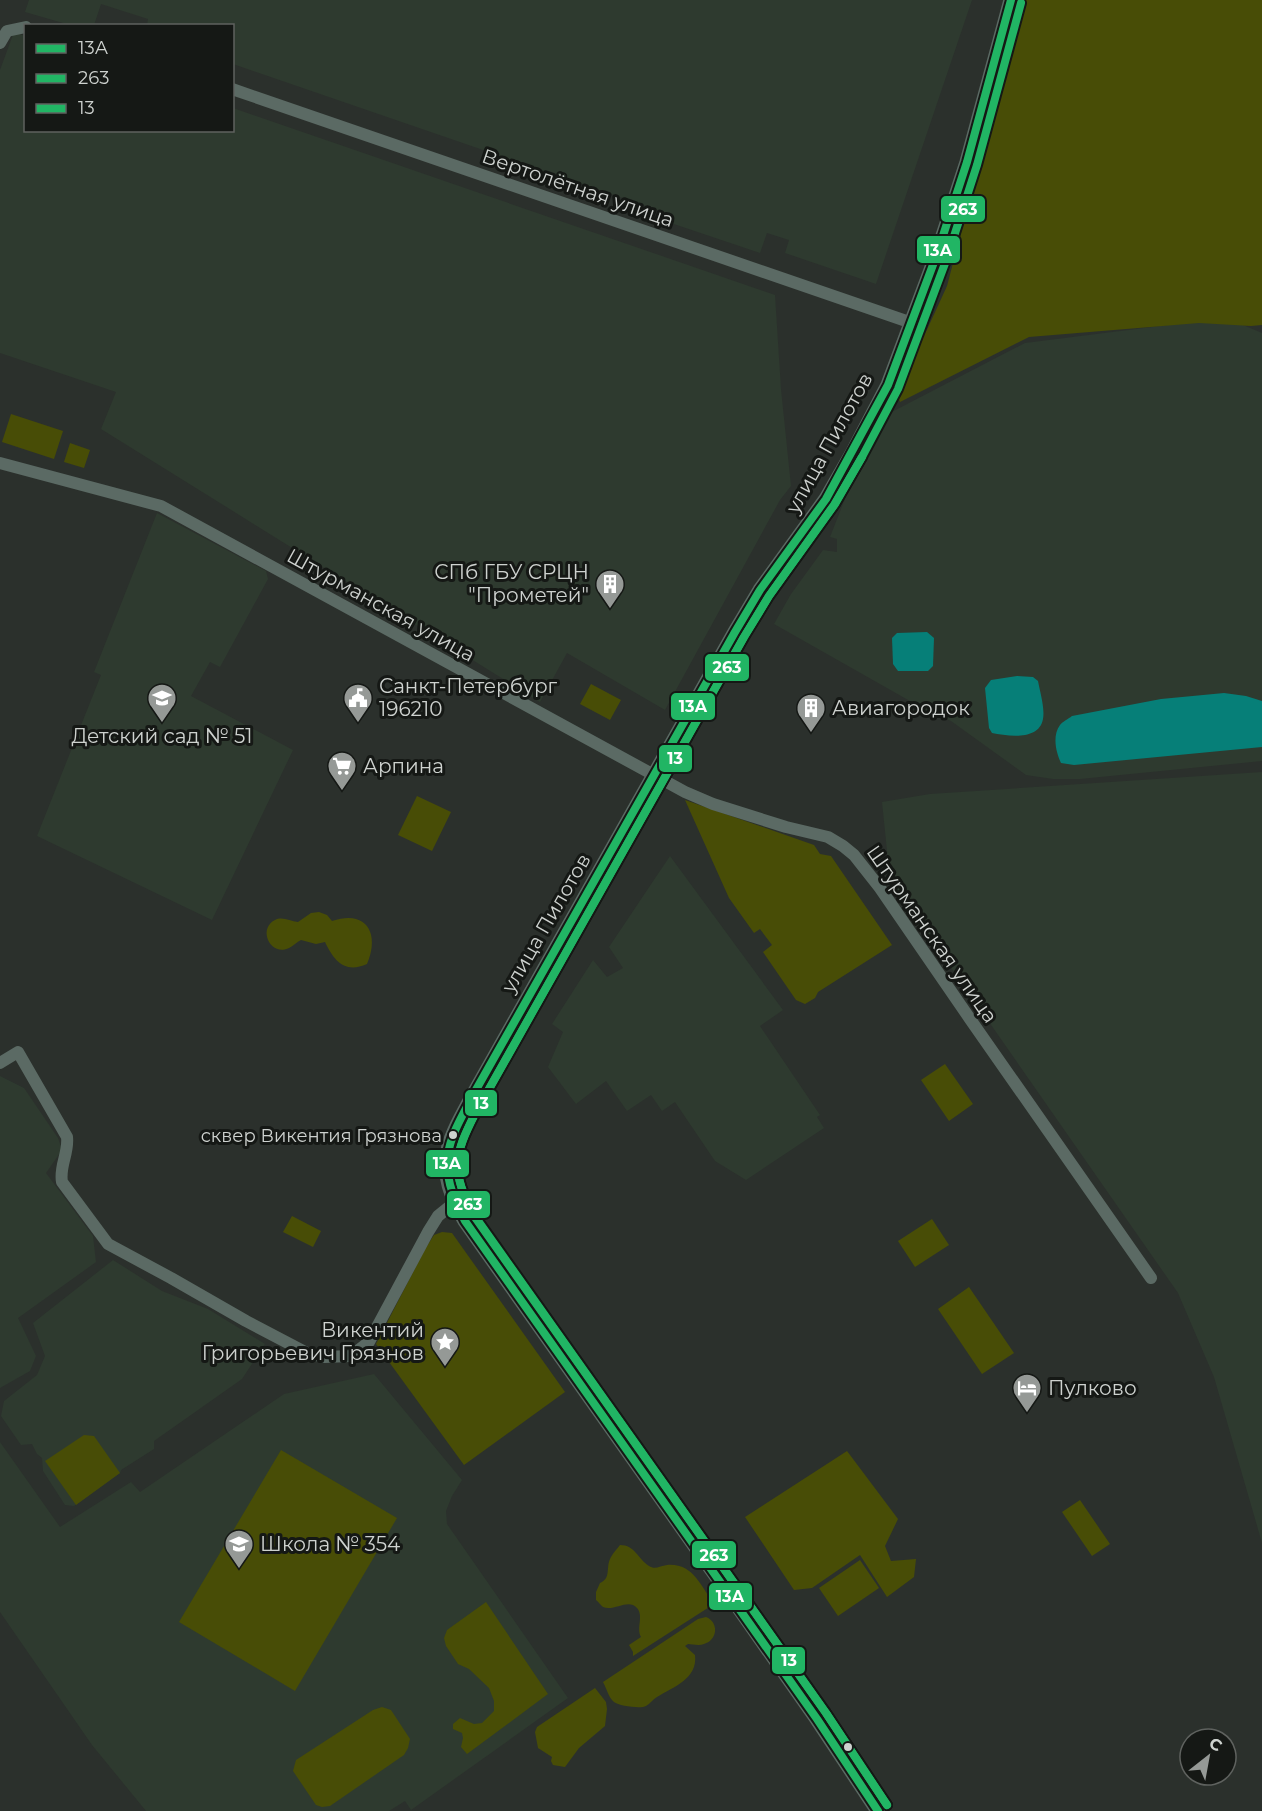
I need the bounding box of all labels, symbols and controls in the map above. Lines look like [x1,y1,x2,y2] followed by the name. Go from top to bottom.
[24,24,234,132] legend
[78,37,109,59] text: 13А
[78,67,109,89] text: 263
[78,97,95,119] text: 13
[479,144,677,232] street label: Вертолётная улица
[940,195,986,223] line badge: 263
[948,200,978,219] text: 263
[916,235,961,264] line badge: 13А
[924,241,952,260] text: 13А
[780,369,877,518] street label: улица Пилотов
[283,543,479,667] street label: Штурманская улица
[434,560,589,607] place label: СПб ГБУ СРЦН "Прометей"
[594,568,626,610] building icon: СПб ГБУ СРЦН "Прометей"
[704,653,750,682] line badge: 263
[712,658,742,677] text: 263
[379,674,558,721] place label: Санкт-Петербург 196210
[146,682,178,724] school or university icon: Детский сад № 51
[342,682,374,724] public building icon: Санкт-Петербург 196210
[670,692,716,721] line badge: 13А
[795,692,827,734] building icon: Авиагородок
[832,696,970,720] place label: Авиагородок
[679,697,707,716] text: 13А
[71,724,253,748] place label: Детский сад № 51
[658,744,693,773] line badge: 13
[667,749,683,768] text: 13
[326,750,358,792] supermarket icon: Арпина
[363,754,444,778] place label: Арпина
[862,841,1002,1027] street label: Штурманская улица
[496,849,596,998] street label: улица Пилотов
[464,1089,498,1117] line badge: 13
[473,1094,489,1113] text: 13
[201,1125,442,1147] place label: сквер Викентия Грязнова
[447,1129,459,1141] marker: сквер Викентия Грязнова
[425,1149,470,1178] line badge: 13А
[433,1154,461,1173] text: 13А
[446,1190,491,1219] line badge: 263
[453,1195,483,1214] text: 263
[202,1318,424,1365] place label: Викентий Григорьевич Грязнов
[429,1326,461,1368] place icon: Викентий Григорьевич Грязнов
[1011,1372,1043,1414] hotel icon: Пулково
[1048,1376,1137,1400] place label: Пулково
[223,1528,255,1570] school or university icon: Школа № 354
[260,1532,400,1556] place label: Школа № 354
[691,1540,737,1569] line badge: 263
[699,1546,729,1565] text: 263
[708,1582,753,1611] line badge: 13А
[716,1587,744,1606] text: 13А
[771,1646,806,1675] line badge: 13
[781,1651,797,1670] text: 13
[1178,1727,1238,1787] north arrow
[1206,1733,1226,1756] text: С
[842,1741,854,1753] unlabelled marker

